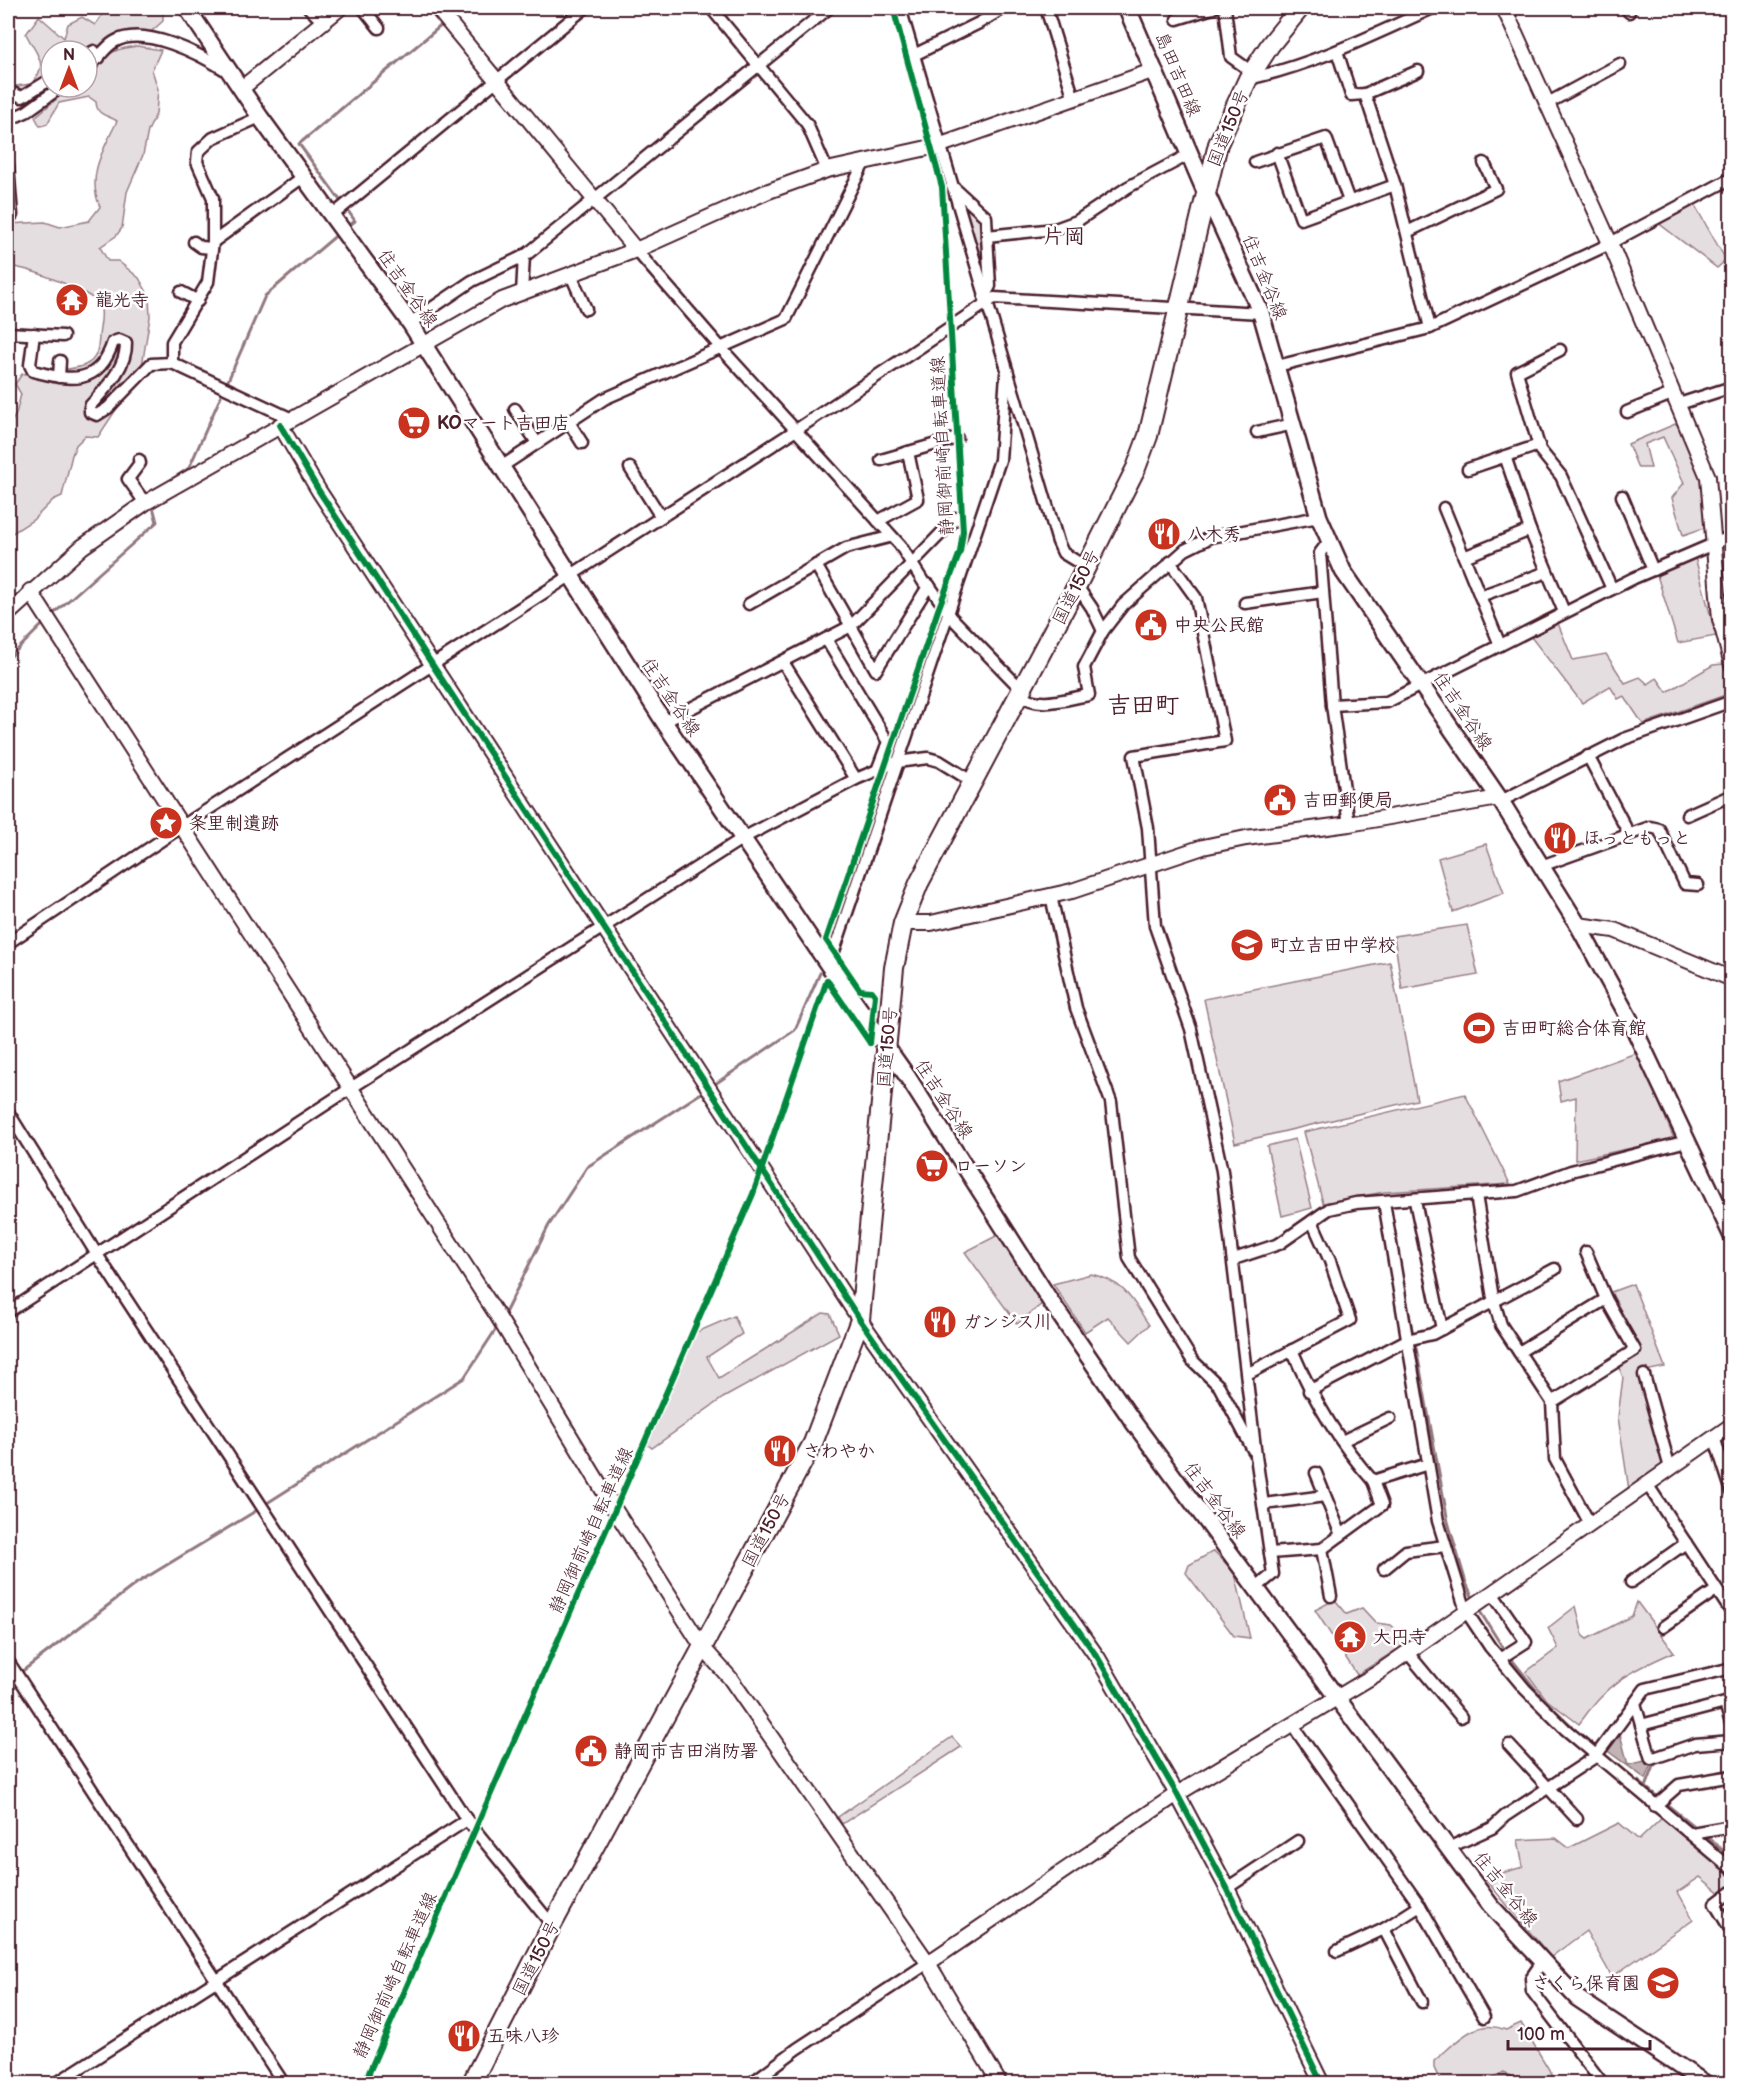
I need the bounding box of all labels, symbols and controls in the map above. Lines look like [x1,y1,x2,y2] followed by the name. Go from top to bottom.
[1150,29,1205,120] street label: 島田吉田線
[39,39,99,99] north arrow
[63,46,75,65] text: N
[1203,86,1254,170] street label: 国道150号
[1043,224,1085,249] district label: 片岡
[1238,232,1291,323] street label: 住吉金谷線
[373,245,442,331] street label: 住吉金谷線
[54,282,90,318] temple icon: 龍光寺
[95,290,149,311] place label: 龍光寺
[927,356,958,536] street label: 静岡御前崎自転車道線
[396,405,432,441] supermarket icon: KOマート吉田店
[437,413,570,434] place label: KOマート吉田店
[1146,516,1182,552] restaurant icon: 八木秀
[1187,524,1241,545] place label: 八木秀
[1049,546,1104,628] street label: 国道150号
[1133,607,1169,643] public building icon: 中央公民館
[1174,615,1264,636] place label: 中央公民館
[637,654,704,740] street label: 住吉金谷線
[1429,668,1496,754] street label: 住吉金谷線
[1107,691,1179,720] district label: 吉田町
[1262,782,1298,818] public building icon: 吉田郵便局
[1303,790,1393,811] place label: 吉田郵便局
[148,805,184,841] place icon: 条里制遺跡
[189,813,279,834] place label: 条里制遺跡
[1542,820,1578,856] restaurant icon: ほっともっと
[1583,828,1691,849] place label: ほっともっと
[1229,927,1265,963] school or university icon: 町立吉田中学校
[1270,935,1396,956] place label: 町立吉田中学校
[873,1005,902,1089] street label: 国道150号
[1461,1010,1497,1046] sports icon: 吉田町総合体育館
[1502,1018,1646,1039] place label: 吉田町総合体育館
[910,1056,977,1143] street label: 住吉金谷線
[914,1148,950,1184] supermarket icon: ローソン
[955,1156,1027,1177] place label: ローソン
[922,1304,958,1340] restaurant icon: ガンジス川
[963,1312,1052,1333] place label: ガンジス川
[762,1433,798,1469] restaurant icon: さわやか
[803,1441,875,1462] place label: さわやか
[545,1444,638,1617] street label: 静岡御前崎自転車道線
[1179,1458,1250,1543] street label: 住吉金谷線
[738,1489,795,1571] street label: 国道150号
[1332,1619,1368,1655] temple icon: 大円寺
[1373,1627,1427,1648] place label: 大円寺
[573,1733,609,1769] public building icon: 静岡市吉田消防署
[614,1741,758,1762] place label: 静岡市吉田消防署
[1469,1848,1542,1931] street label: 住吉金谷線
[349,1889,442,2062] street label: 静岡御前崎自転車道線
[509,1917,564,1999] street label: 国道150号
[1645,1965,1681,2001] school or university icon: さくら保育園
[1532,1973,1640,1994] place label: さくら保育園
[1508,2013,1650,2051] scale bar
[446,2018,482,2054] restaurant icon: 五味八珍
[1517,2024,1565,2045] text: 100 m
[487,2026,560,2047] place label: 五味八珍

